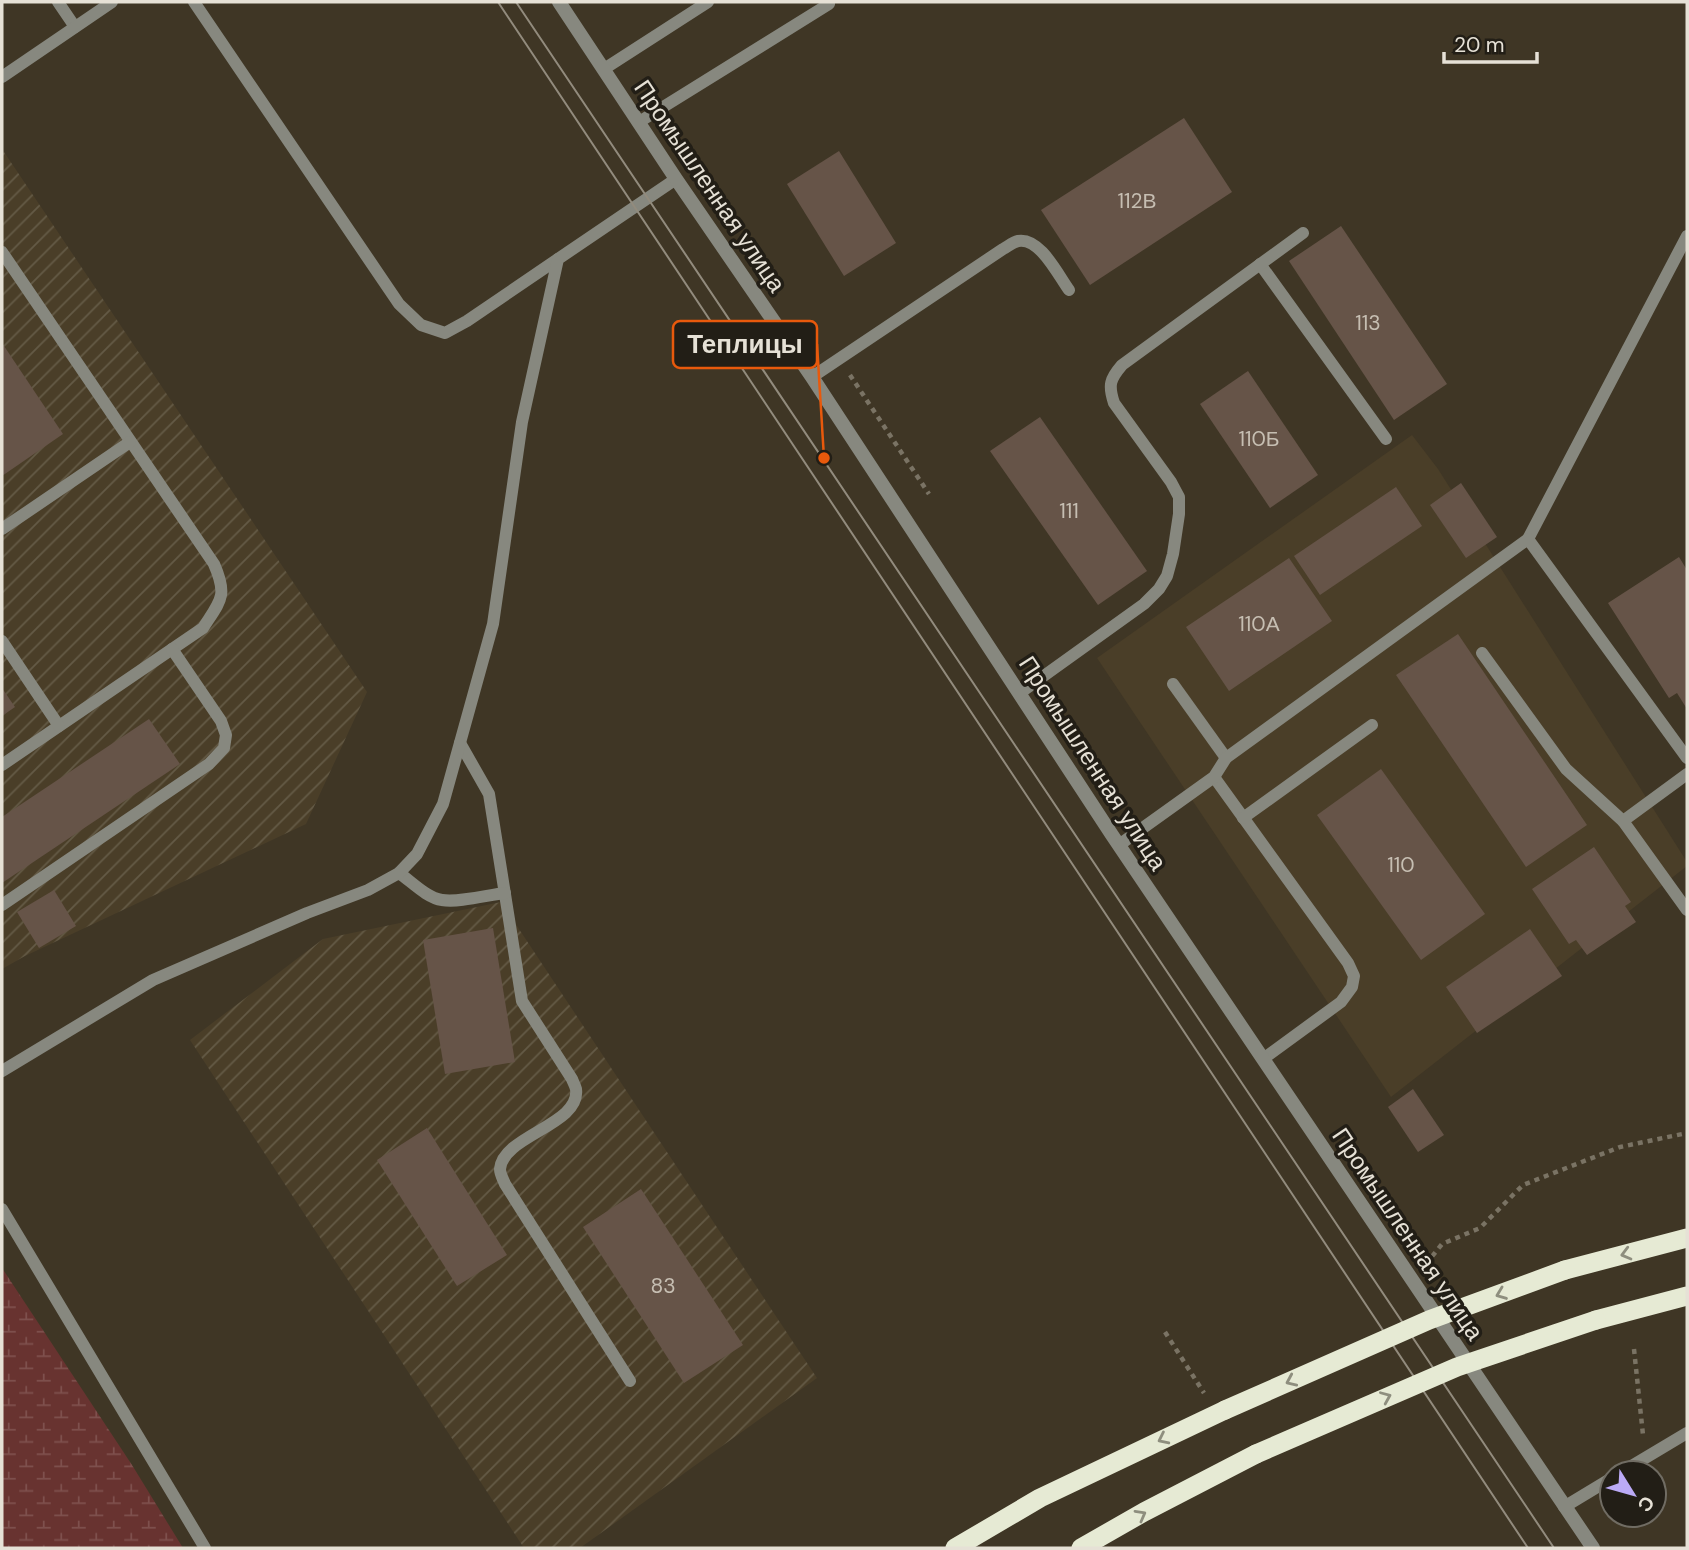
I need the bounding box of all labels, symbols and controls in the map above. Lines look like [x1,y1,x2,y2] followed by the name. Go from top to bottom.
[1444,21,1537,65] scale bar
[1454,31,1505,59] text: 20 m
[627,74,793,299] street label: Промышленная улица
[1117,187,1157,215] house number: 112В
[1355,309,1381,337] house number: 113
[673,321,817,368] callout: Теплицы
[687,327,803,361] text: Теплицы
[1238,425,1280,453] house number: 110Б
[1059,497,1079,525] house number: 111
[1238,610,1280,638] house number: 110А
[1012,650,1174,877] street label: Промышленная улица
[1387,851,1415,879] house number: 110
[1325,1122,1491,1347] street label: Промышленная улица
[1620,1246,1632,1260] one-way arrow
[650,1272,676,1300] house number: 83
[1495,1285,1507,1299] one-way arrow
[1286,1373,1298,1387] one-way arrow
[1379,1392,1391,1406] one-way arrow
[1158,1431,1170,1445] one-way arrow
[1598,1459,1668,1529] north arrow
[1632,1491,1660,1517] text: С
[1133,1510,1146,1523] one-way arrow

